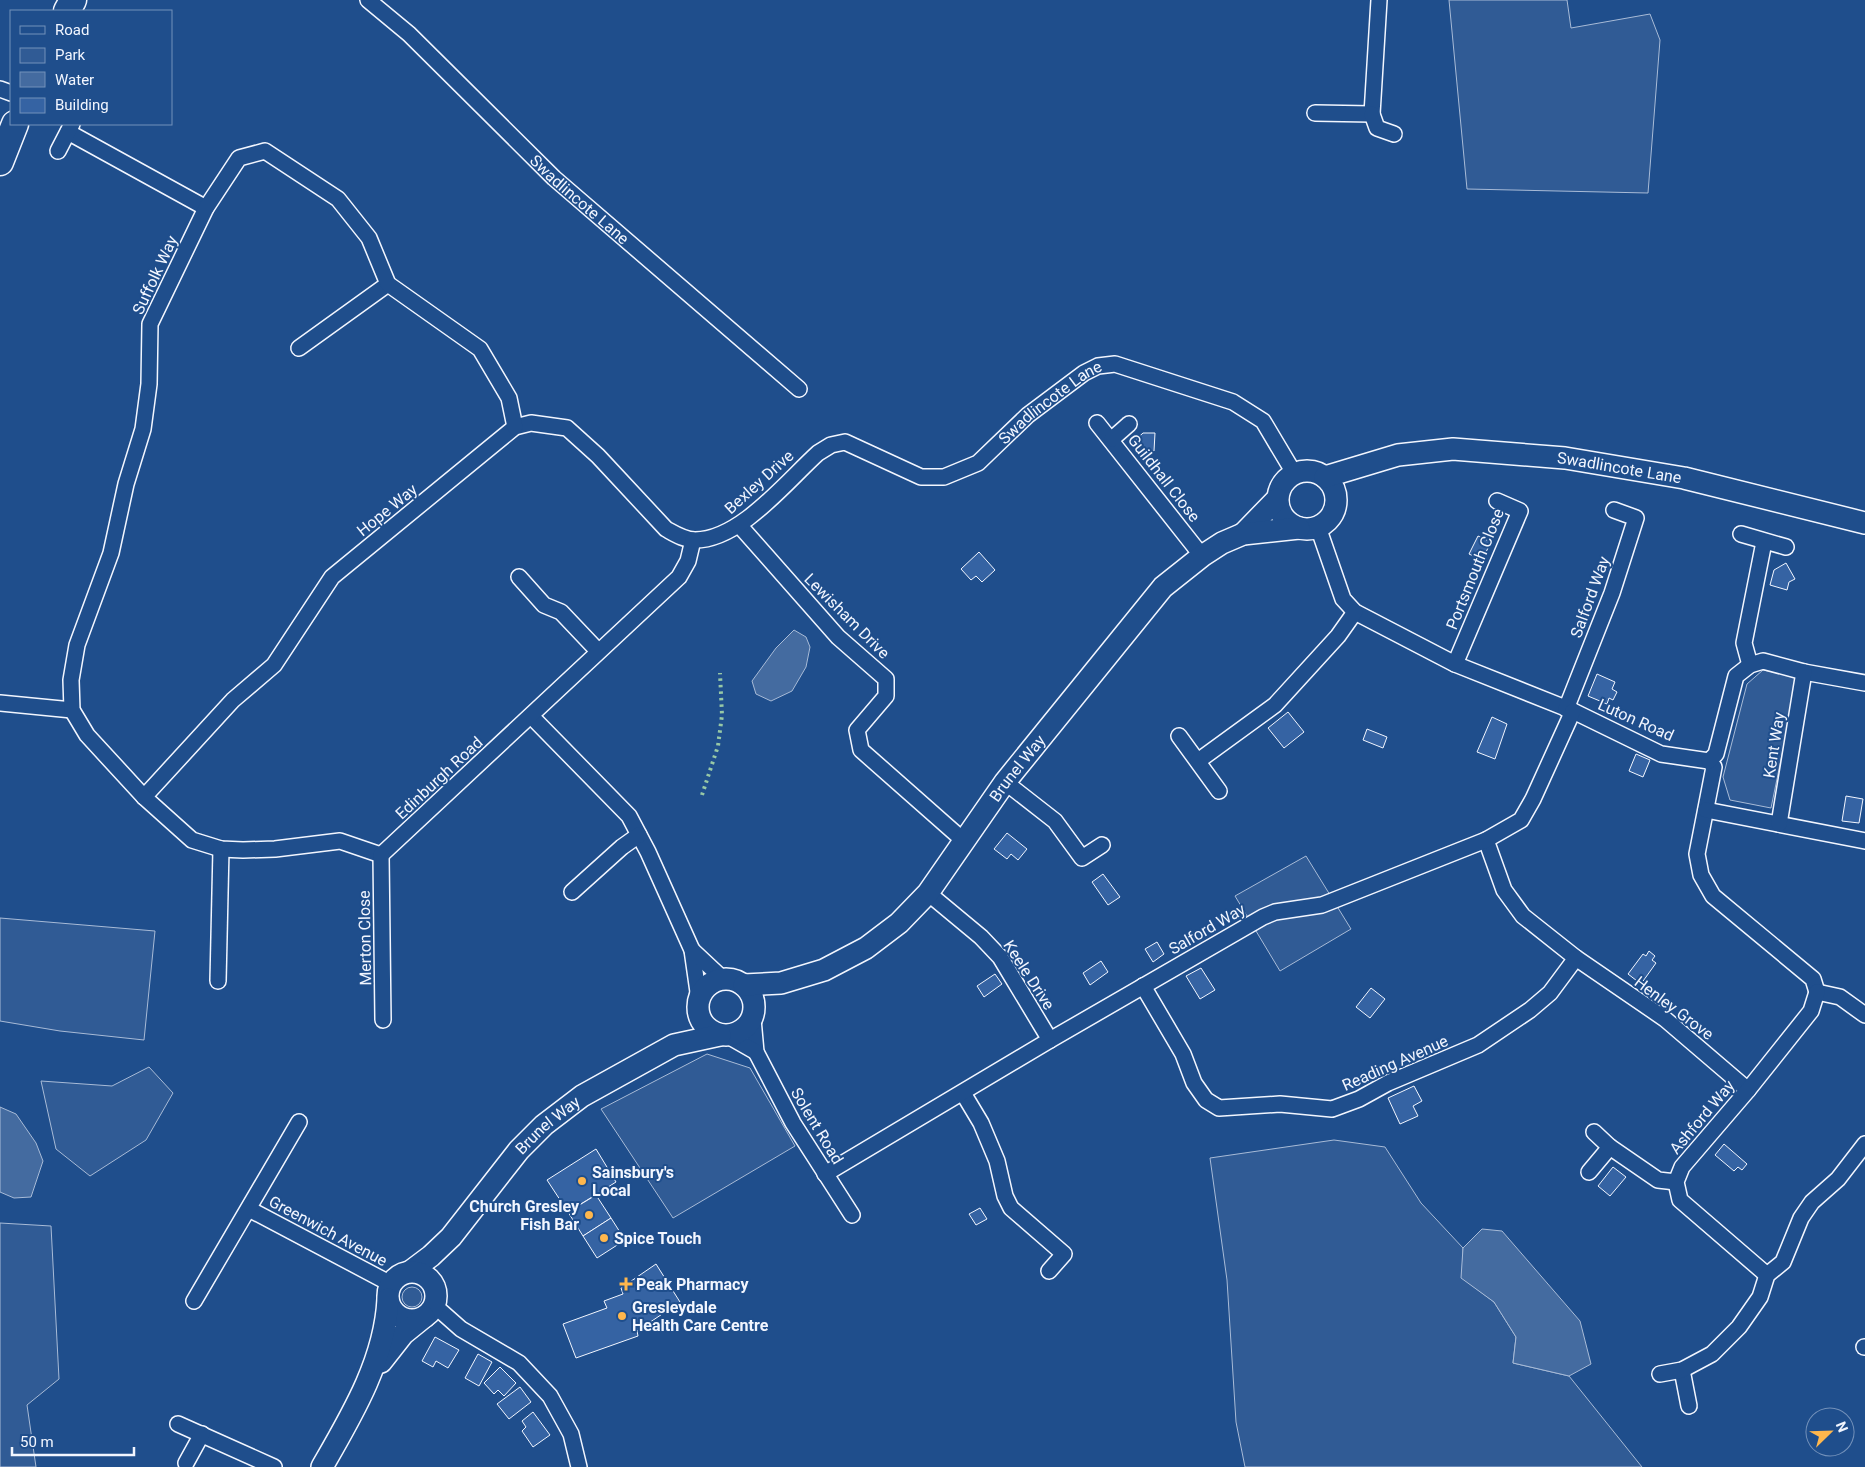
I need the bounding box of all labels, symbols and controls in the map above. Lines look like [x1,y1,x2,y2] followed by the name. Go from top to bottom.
[10,10,172,125] legend
[55,21,89,39] text: Road
[55,46,86,64] text: Park
[55,71,94,89] text: Water
[55,96,109,114] text: Building
[526,150,633,248] street label: Swadlincote Lane
[129,232,182,317] street label: Suffolk Way
[994,356,1105,448] street label: Swadlincote Lane
[1124,430,1204,526] street label: Guildhall Close
[721,446,797,518] street label: Bexley Drive
[1556,448,1683,487] street label: Swadlincote Lane
[353,480,421,540] street label: Hope Way
[1442,506,1508,632] street label: Portsmouth Close
[1567,553,1614,640] street label: Salford Way
[800,569,894,663] street label: Lewisham Drive
[1595,695,1677,745] street label: Luton Road
[1759,710,1789,779] street label: Kent Way
[985,731,1049,805] street label: Brunel Way
[391,733,487,823] street label: Edinburgh Road
[355,890,375,986] street label: Merton Close
[1165,899,1249,959] street label: Salford Way
[999,937,1059,1013] street label: Keele Drive
[1631,972,1717,1044] street label: Henley Grove
[1339,1031,1451,1095] street label: Reading Avenue
[1666,1076,1739,1158] street label: Ashford Way
[787,1084,847,1168] street label: Solent Road
[511,1091,584,1158] street label: Brunel Way
[592,1163,674,1200] place label: Sainsbury's Local
[576,1175,588,1187] marker: Sainsbury's Local
[266,1192,390,1270] street label: Greenwich Avenue
[469,1197,580,1234] place label: Church Gresley Fish Bar
[583,1209,595,1221] marker: Church Gresley Fish Bar
[614,1229,702,1248] place label: Spice Touch
[598,1232,610,1244] marker: Spice Touch
[636,1275,749,1294] place label: Peak Pharmacy
[620,1278,632,1290] marker: Peak Pharmacy
[632,1298,769,1335] place label: Gresleydale Health Care Centre
[616,1310,628,1322] marker: Gresleydale Health Care Centre
[1805,1407,1855,1457] north arrow
[1833,1419,1851,1435] text: N
[12,1424,135,1456] scale bar
[20,1433,54,1451] text: 50 m

